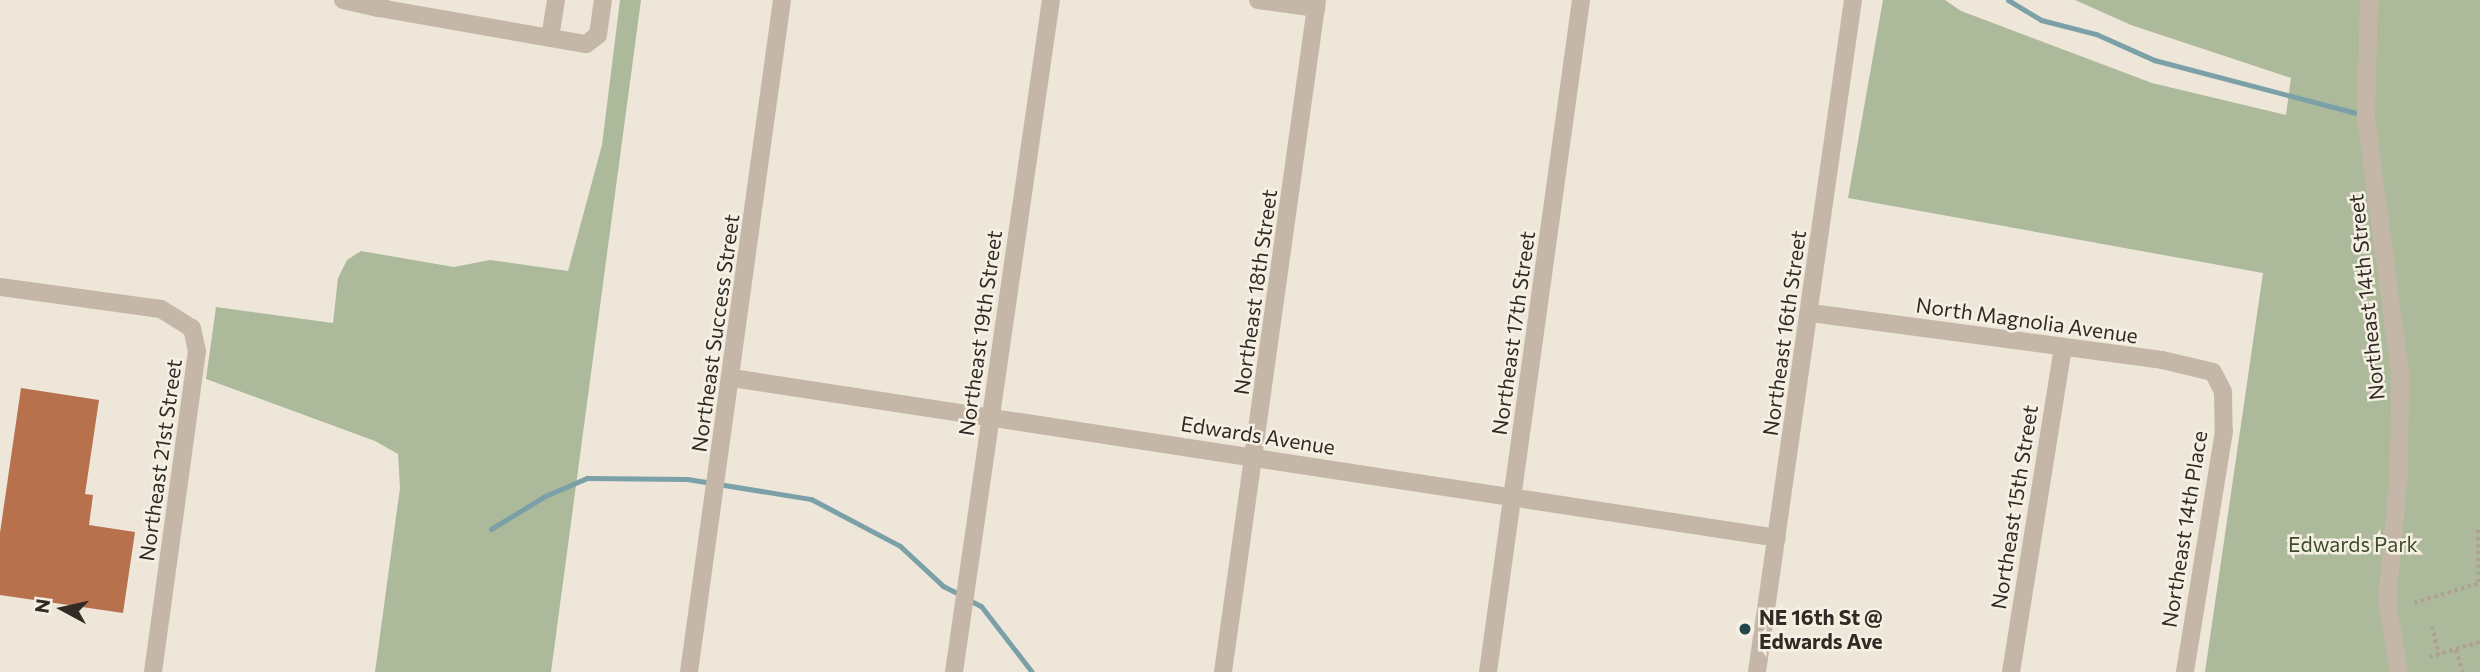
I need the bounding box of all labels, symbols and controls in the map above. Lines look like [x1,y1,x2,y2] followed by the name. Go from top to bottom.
[1228,188,1282,396] street label: Northeast 18th Street
[2343,193,2389,401] street label: Northeast 14th Street
[686,212,744,454] street label: Northeast Success Street
[953,229,1007,437] street label: Northeast 19th Street
[1486,229,1540,437] street label: Northeast 17th Street
[1757,229,1811,437] street label: Northeast 16th Street
[1914,292,2140,348] street label: North Magnolia Avenue
[133,357,187,563] street label: Northeast 21st Street
[1985,403,2043,611] street label: Northeast 15th Street
[1179,410,1337,460] street label: Edwards Avenue
[2156,429,2212,629] street label: Northeast 14th Place
[2288,531,2418,557] park label: Edwards Park
[28,574,98,644] north arrow
[29,597,54,615] text: N
[1759,604,1883,654] place label: NE 16th St @ Edwards Ave
[1737,621,1753,637] marker: NE 16th St @ Edwards Ave

